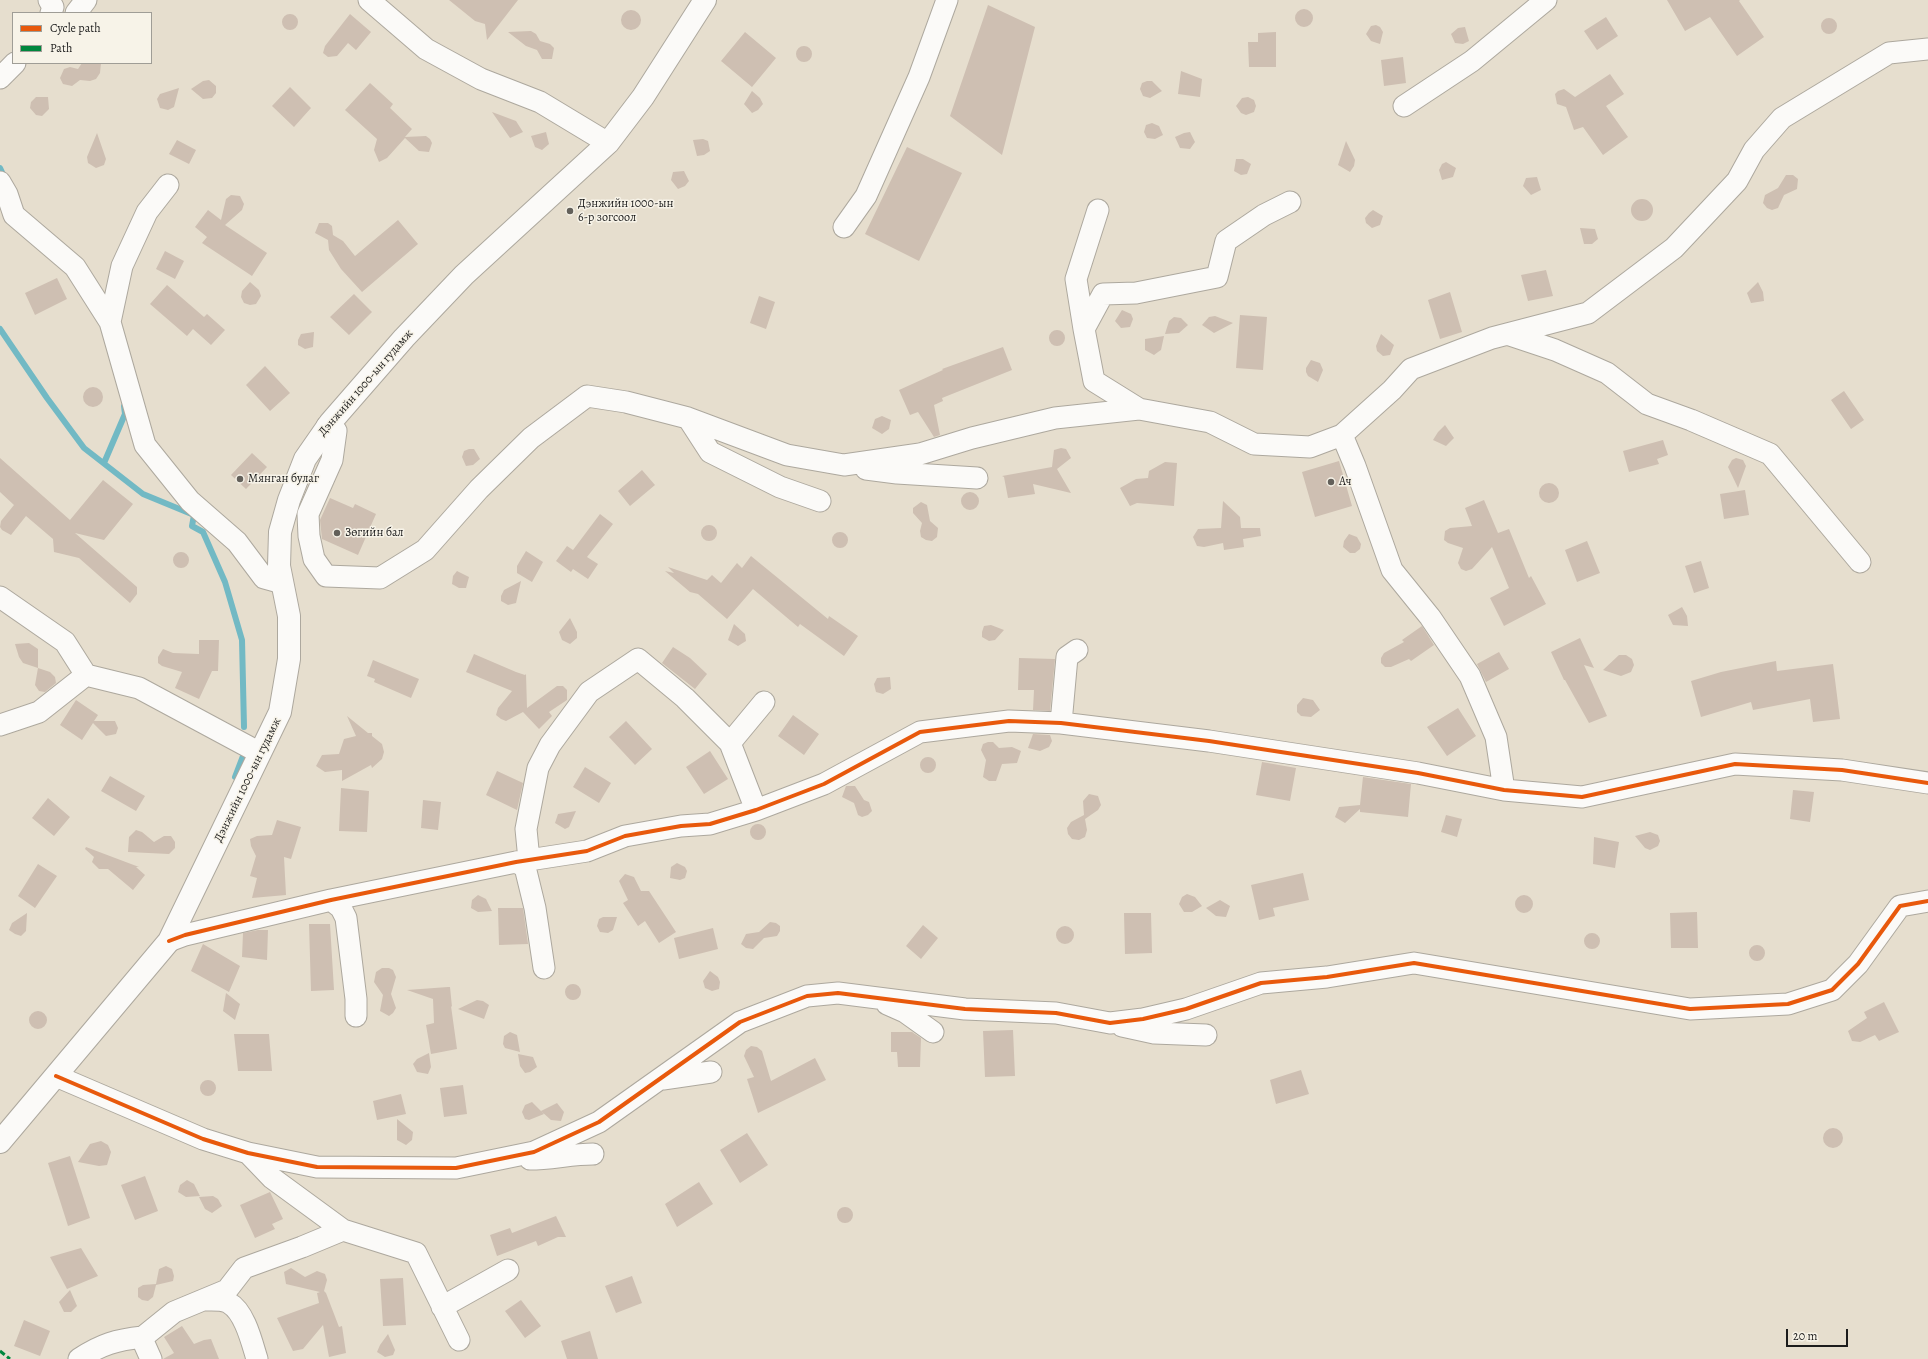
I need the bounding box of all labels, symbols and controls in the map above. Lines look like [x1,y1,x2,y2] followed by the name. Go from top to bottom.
[12,12,152,64] legend
[50,20,101,36] text: Cycle path
[50,40,72,56] text: Path
[578,197,673,225] place label: Дэнжийн 1000-ын 6-р зогсоол
[565,206,575,216] marker: Дэнжийн 1000-ын 6-р зогсоол
[316,327,416,439] street label: Дэнжийн 1000-ын гудамж
[248,472,319,486] place label: Мянган булаг
[235,474,245,484] marker: Мянган булаг
[1339,475,1352,489] place label: Ач
[1326,477,1336,487] marker: Ач
[345,526,404,540] place label: Зөгийн бал
[332,528,342,538] marker: Зөгийн бал
[212,715,284,845] street label: Дэнжийн 1000-ын гудамж
[1788,1321,1850,1347] scale bar
[1793,1328,1817,1344] text: 20 m

